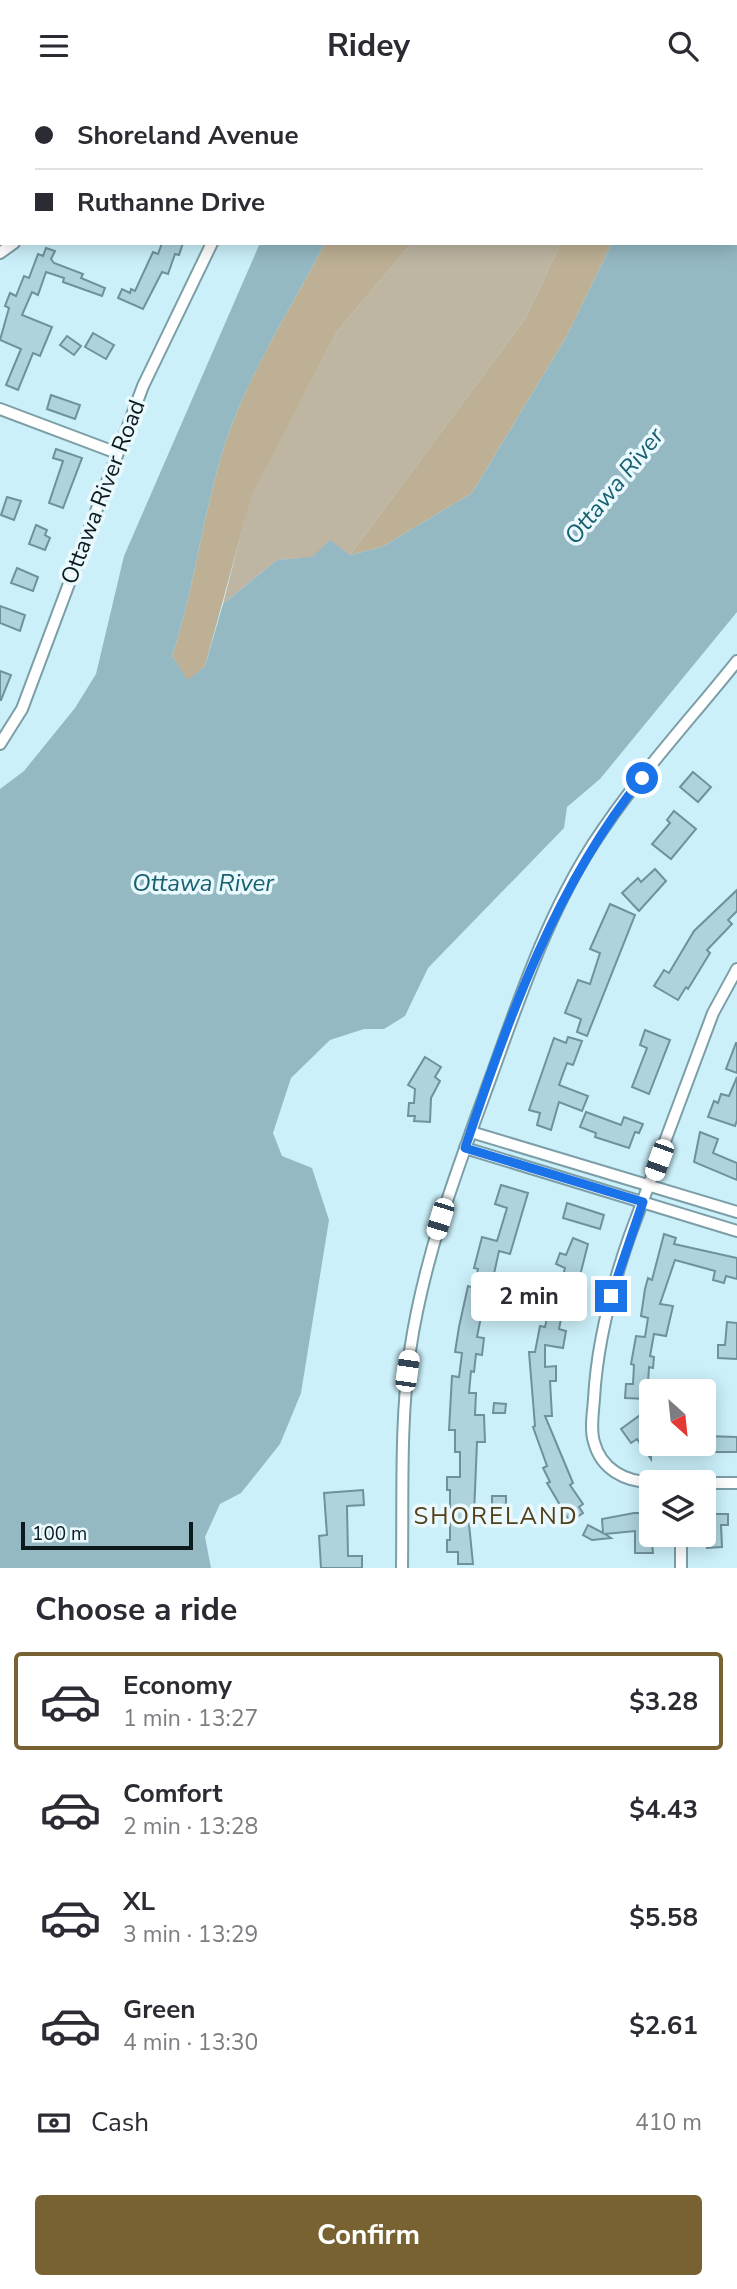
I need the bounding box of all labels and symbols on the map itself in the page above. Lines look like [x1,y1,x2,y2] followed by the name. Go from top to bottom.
[54,395,152,589] street label: Ottawa River Road
[557,420,672,551] water label: Ottawa River
[626,762,658,794] route start
[132,867,275,899] water label: Ottawa River
[642,1137,677,1183] car
[424,1196,457,1242] car
[471,1271,586,1321] callout: 2 min
[595,1280,627,1312] route end
[394,1349,421,1393] car
[639,1379,716,1456] north arrow
[413,1500,579,1532] district label: SHORELAND
[21,1519,192,1551] scale bar

